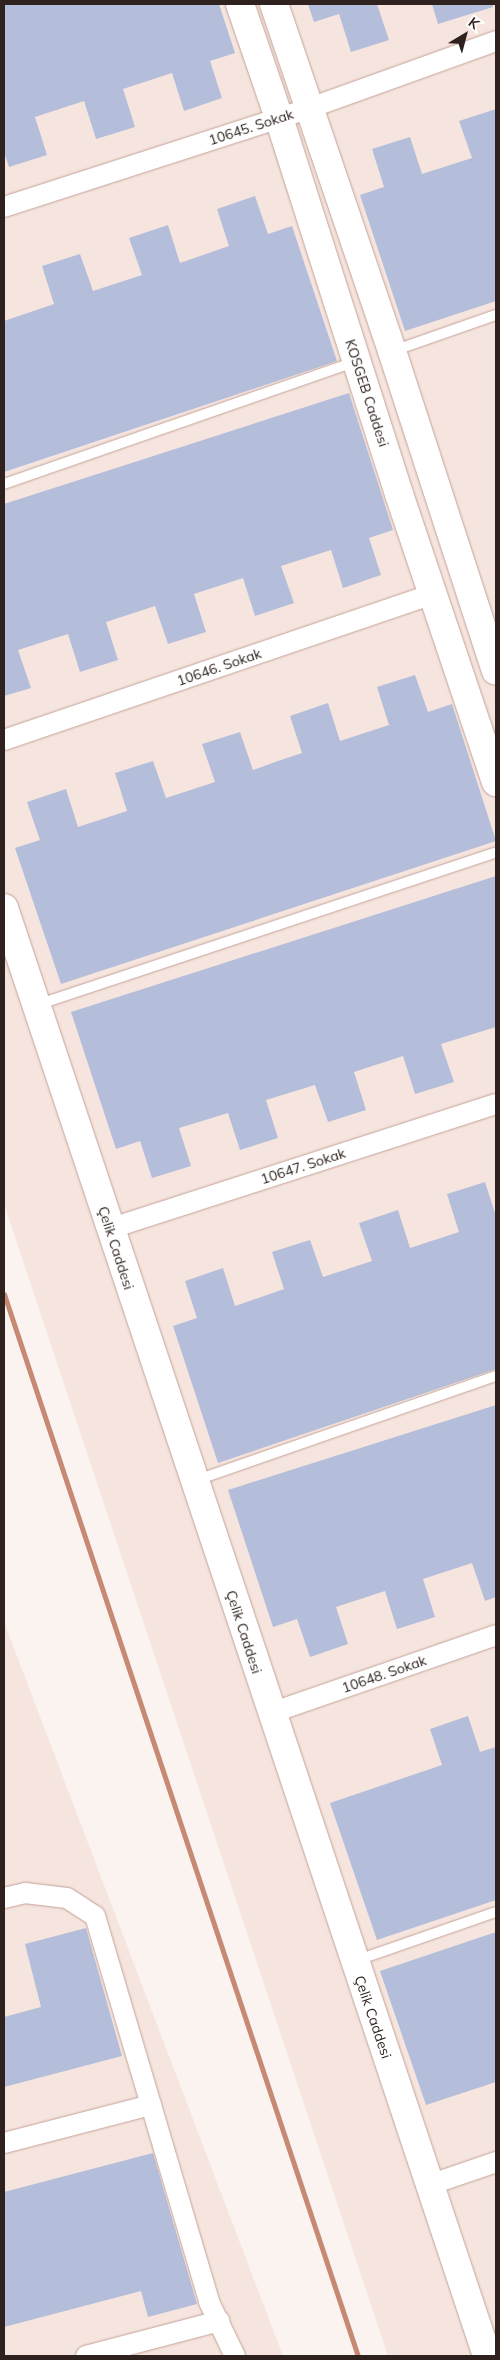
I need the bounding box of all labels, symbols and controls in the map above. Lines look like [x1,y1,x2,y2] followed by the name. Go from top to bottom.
[440,10,490,60] north arrow
[465,13,483,33] text: K
[206,105,296,149] street label: 10645. Sokak
[342,337,392,449] street label: KOSGEB Caddesi
[175,645,263,689] street label: 10646. Sokak
[258,1144,348,1188] street label: 10647. Sokak
[95,1204,137,1292] street label: Çelik Caddesi
[223,1588,265,1676] street label: Çelik Caddesi
[340,1652,428,1696] street label: 10648. Sokak
[351,1973,395,2061] street label: Çelik Caddesi

